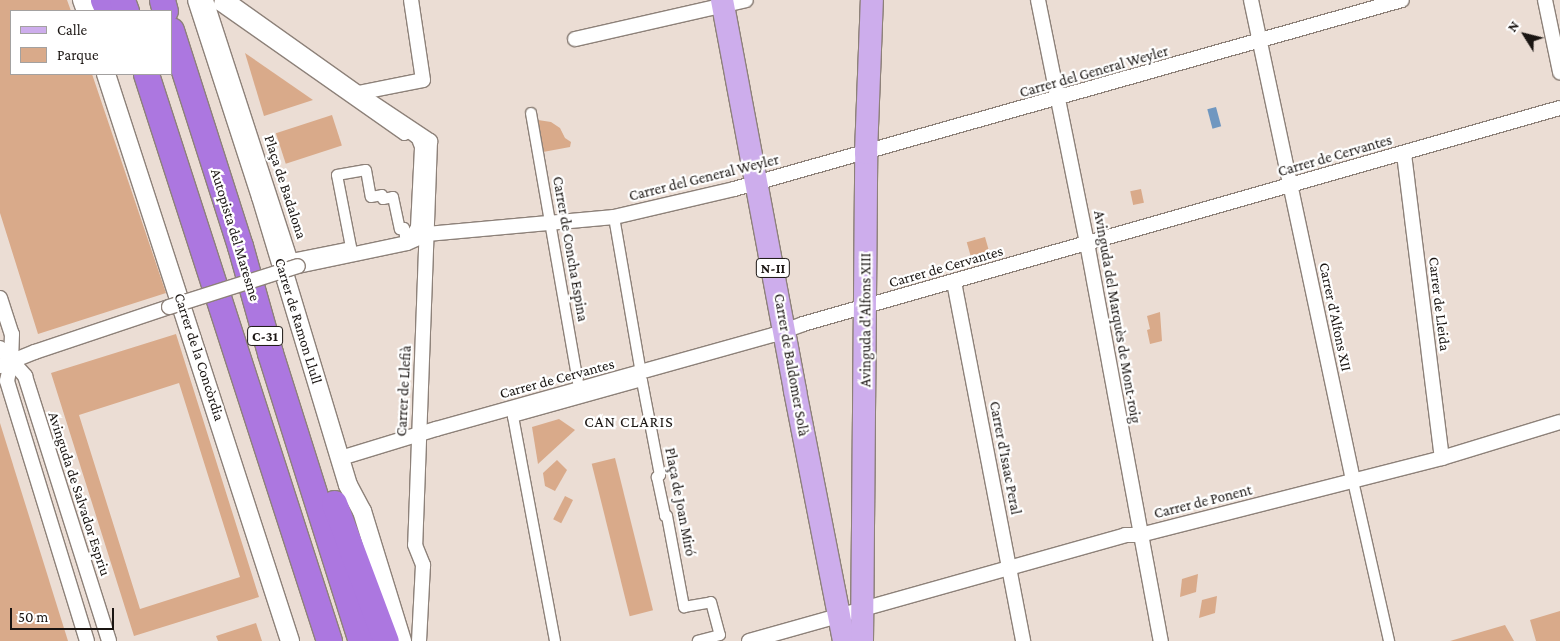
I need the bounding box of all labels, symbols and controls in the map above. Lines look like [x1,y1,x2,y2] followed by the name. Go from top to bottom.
[10,10,172,75] legend
[1500,10,1550,60] north arrow
[1504,18,1522,35] text: N
[57,22,87,38] text: Calle
[1018,42,1170,102] street label: Carrer del General Weyler
[57,47,98,63] text: Parque
[1276,131,1394,181] street label: Carrer de Cervantes
[260,133,310,241] street label: Plaça de Badalona
[627,151,781,205] street label: Carrer del General Weyler
[206,167,264,303] street label: Autopista del Maresme
[548,175,592,323] street label: Carrer de Concha Espina
[1089,209,1145,425] street label: Avinguda del Marquès de Mont-roig
[887,242,1005,292] street label: Carrer de Cervantes
[857,253,875,387] street label: Avinguda d'Alfons XIII
[270,256,326,386] street label: Carrer de Ramon Llull
[756,256,790,280] road number: N-II
[1424,256,1454,352] street label: Carrer de Lleida
[1315,261,1355,373] street label: Carrer d'Alfons XII
[170,291,228,423] street label: Carrer de la Concòrdia
[770,292,812,438] street label: Carrer de Baldomer Solà
[246,324,284,348] road number: C-31
[393,345,415,437] street label: Carrer de Llefià
[498,355,616,403] street label: Carrer de Cervantes
[985,400,1025,516] street label: Carrer d'Isaac Peral
[44,410,114,578] street label: Avinguda de Salvador Espriu
[583,412,675,432] district label: CAN CLARIS
[661,446,699,558] street label: Plaça de Joan Miró
[1152,481,1254,523] street label: Carrer de Ponent
[12,598,116,630] scale bar
[18,609,48,625] text: 50 m

